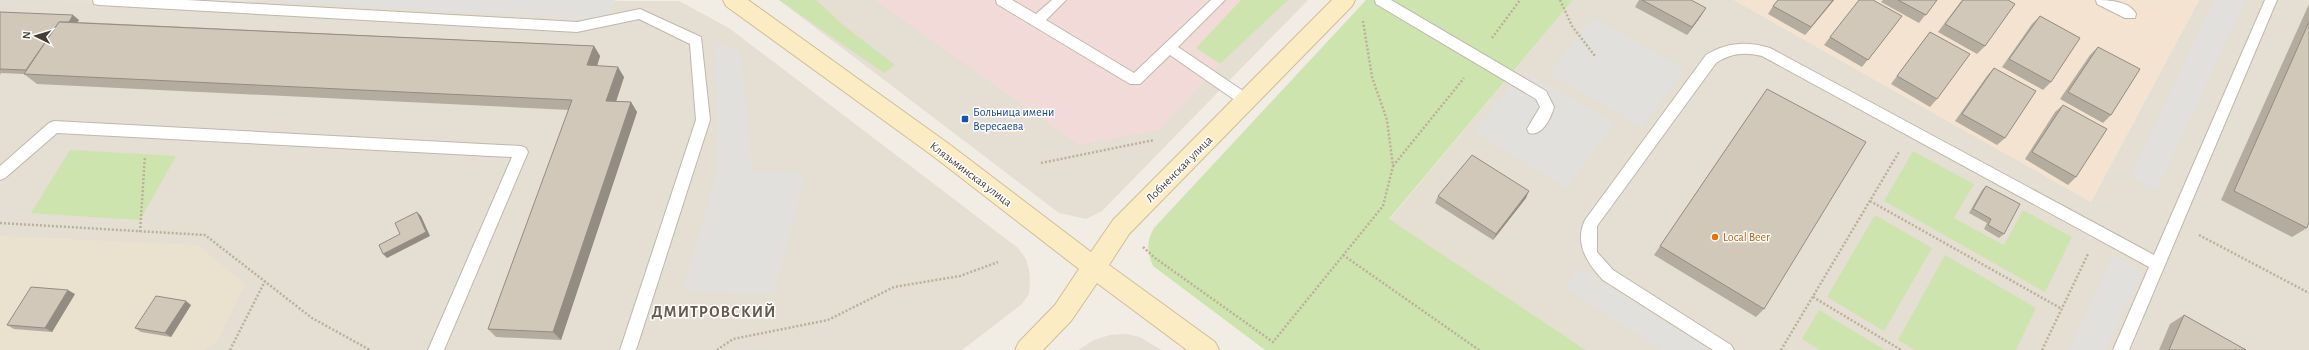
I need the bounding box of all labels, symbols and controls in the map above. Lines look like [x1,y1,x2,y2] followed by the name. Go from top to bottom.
[16,16,56,56] north arrow
[21,31,32,39] text: N
[973,106,1054,132] place label: Больница имени Вересаева
[960,114,970,124] marker: Больница имени Вересаева
[1143,133,1216,205] street label: Лобненская улица
[927,139,1015,210] street label: Клязьминская улица
[1723,231,1770,243] place label: Local Beer
[1710,232,1720,242] marker: Local Beer
[652,303,776,320] district label: ДМИТРОВСКИЙ

